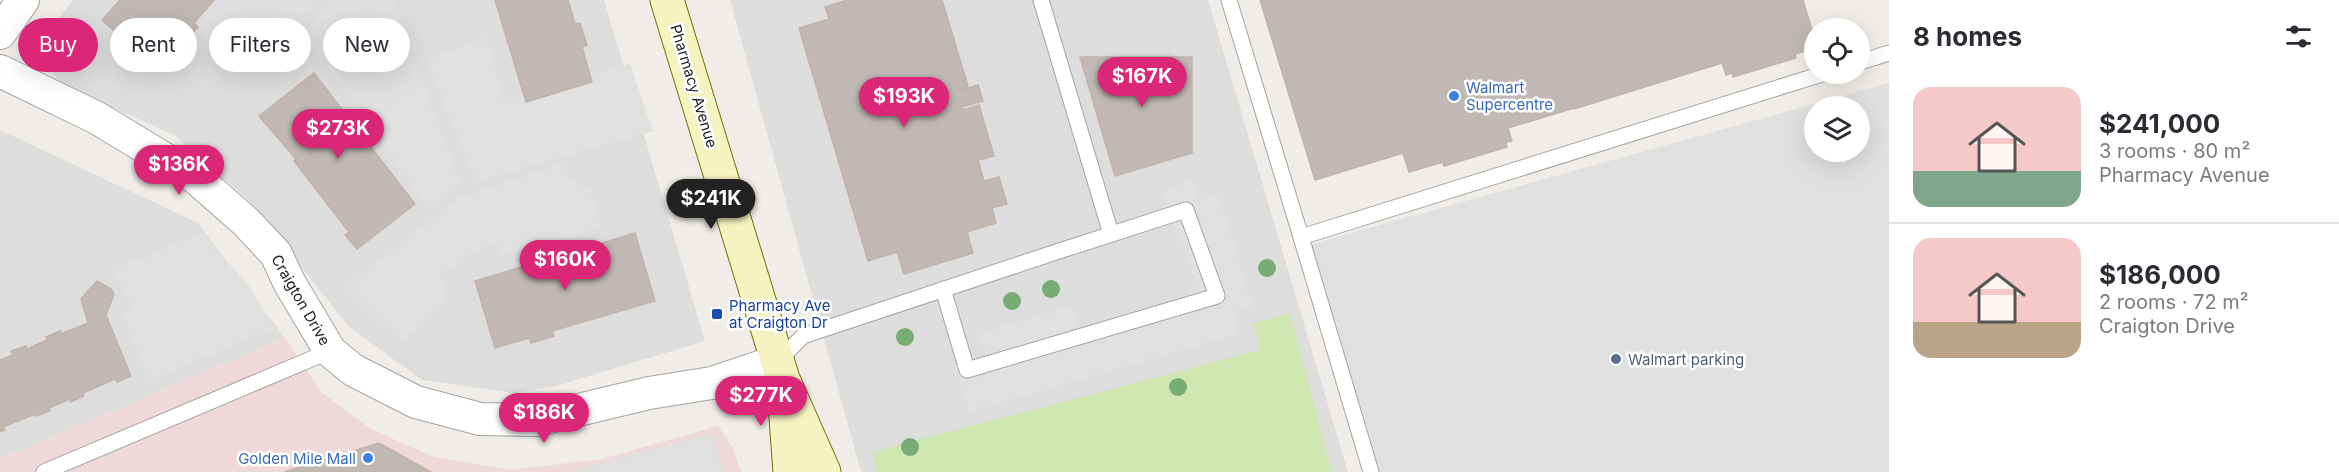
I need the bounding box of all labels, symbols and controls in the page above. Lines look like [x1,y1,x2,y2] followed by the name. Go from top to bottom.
[18,18,98,72] chip: Buy
[110,18,197,72] chip: Rent
[209,18,311,72] chip: Filters
[323,18,410,72] chip: New
[1804,18,1870,162] map controls
[1804,18,1870,84] button: locate
[2282,20,2315,53] icon: filters
[1913,21,2022,52] text: 8 homes
[666,22,722,150] street label: Pharmacy Avenue
[1100,57,1184,108] pin: $167K
[1112,64,1172,88] text: $167K
[862,77,946,128] pin: $193K
[1466,78,1553,114] place label: Walmart Supercentre
[873,84,935,108] text: $193K
[1447,89,1461,103] marker: Walmart Supercentre
[1804,96,1870,162] button: layers
[2099,108,2220,139] text: $241,000
[296,109,380,160] pin: $273K
[1961,111,2033,183] icon: home
[306,116,370,140] text: $273K
[2099,139,2250,163] text: 3 rooms · 80 m²
[137,145,221,196] pin: $136K
[148,152,210,176] text: $136K
[2099,163,2270,187] text: Pharmacy Avenue
[669,179,753,230] pin: $241K
[680,186,742,210] text: $241K
[523,240,607,291] pin: $160K
[534,247,596,271] text: $160K
[267,251,335,349] street label: Craigton Drive
[2099,259,2221,290] text: $186,000
[1961,262,2033,334] icon: home
[2099,290,2249,314] text: 2 rooms · 72 m²
[729,296,830,332] place label: Pharmacy Ave at Craigton Dr
[710,307,724,321] marker: Pharmacy Ave at Craigton Dr
[2099,314,2235,338] text: Craigton Drive
[1628,350,1744,369] place label: Walmart parking
[1609,352,1623,366] marker: Walmart parking
[719,376,803,427] pin: $277K
[729,383,793,407] text: $277K
[502,393,586,444] pin: $186K
[513,400,575,424] text: $186K
[238,449,356,468] place label: Golden Mile Mall
[361,451,375,465] marker: Golden Mile Mall

